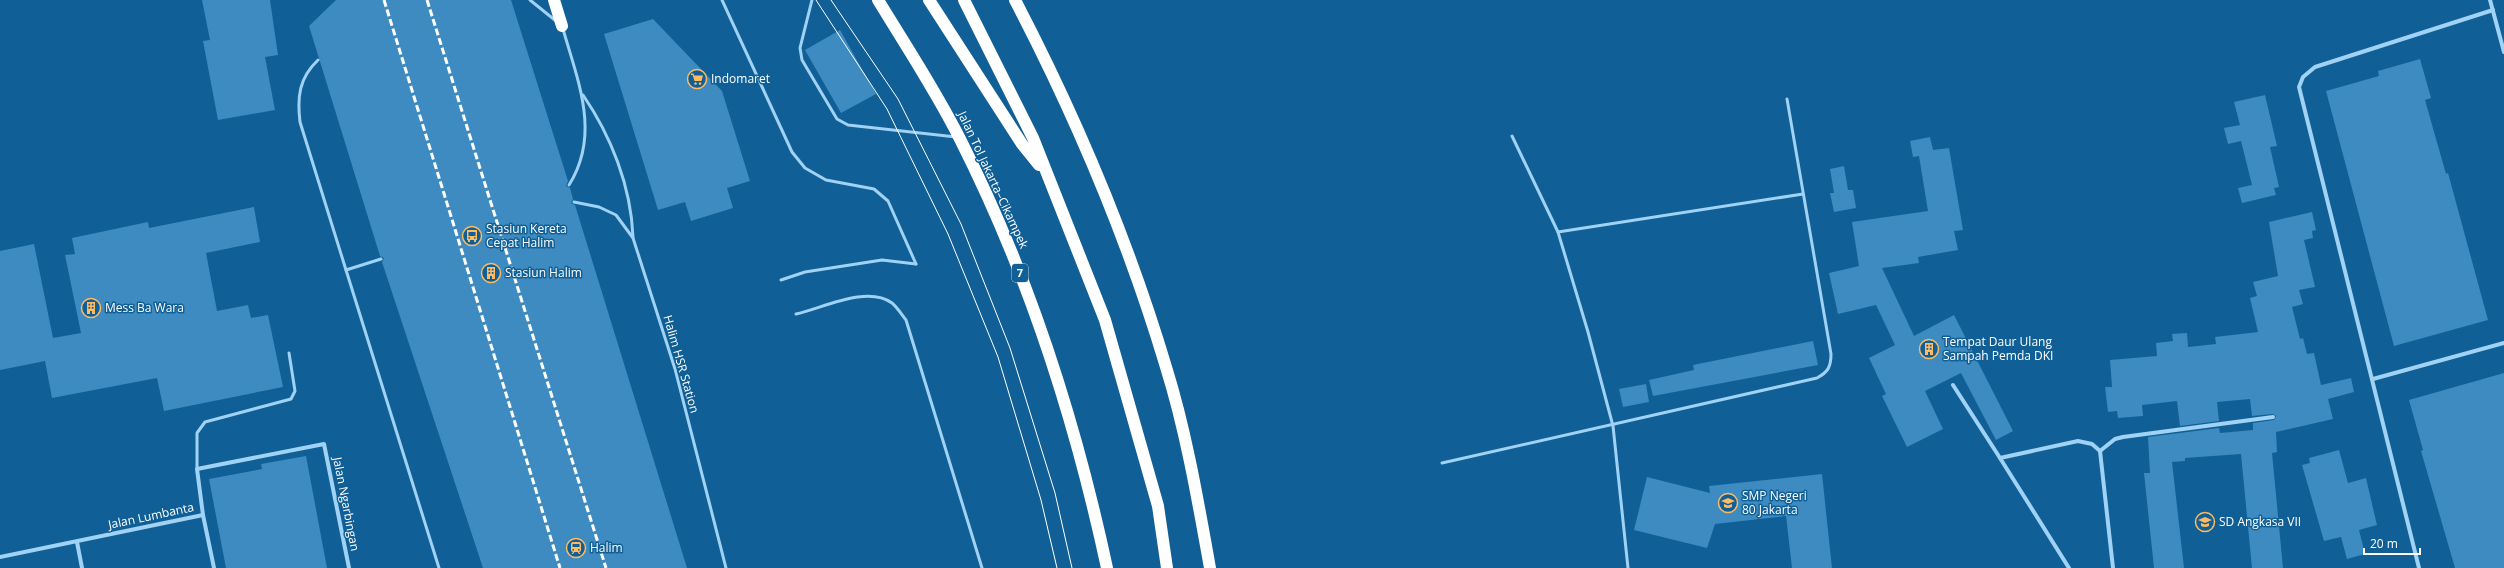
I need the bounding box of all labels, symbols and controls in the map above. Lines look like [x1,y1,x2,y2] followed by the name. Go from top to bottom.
[686,68,708,90] supermarket icon: Indomaret
[711,70,770,87] place label: Indomaret
[954,107,1033,252] street label: Jalan Tol Jakarta–Cikampek
[486,220,567,251] place label: Stasiun Kereta Cepat Halim
[461,225,483,247] bus stop icon: Stasiun Kereta Cepat Halim
[480,262,502,284] building icon: Stasiun Halim
[505,264,582,281] place label: Stasiun Halim
[1012,264,1028,282] road number: 7
[80,297,102,319] building icon: Mess Ba Wara
[105,299,184,316] place label: Mess Ba Wara
[659,313,704,415] street label: Halim HSR Station
[1943,333,2053,364] place label: Tempat Daur Ulang Sampah Pemda DKI
[1918,338,1940,360] building icon: Tempat Daur Ulang Sampah Pemda DKI
[329,454,364,552] street label: Jalan Ngarbingan
[1742,487,1807,518] place label: SMP Negeri 80 Jakarta
[1717,492,1739,514] school or university icon: SMP Negeri 80 Jakarta
[106,498,195,533] street label: Jalan Lumbanta
[2194,511,2216,533] school or university icon: SD Angkasa VII
[2219,513,2301,530] place label: SD Angkasa VII
[2364,530,2420,556] scale bar
[2370,535,2398,552] text: 20 m
[565,537,587,559] station icon: Halim
[590,539,623,556] place label: Halim

